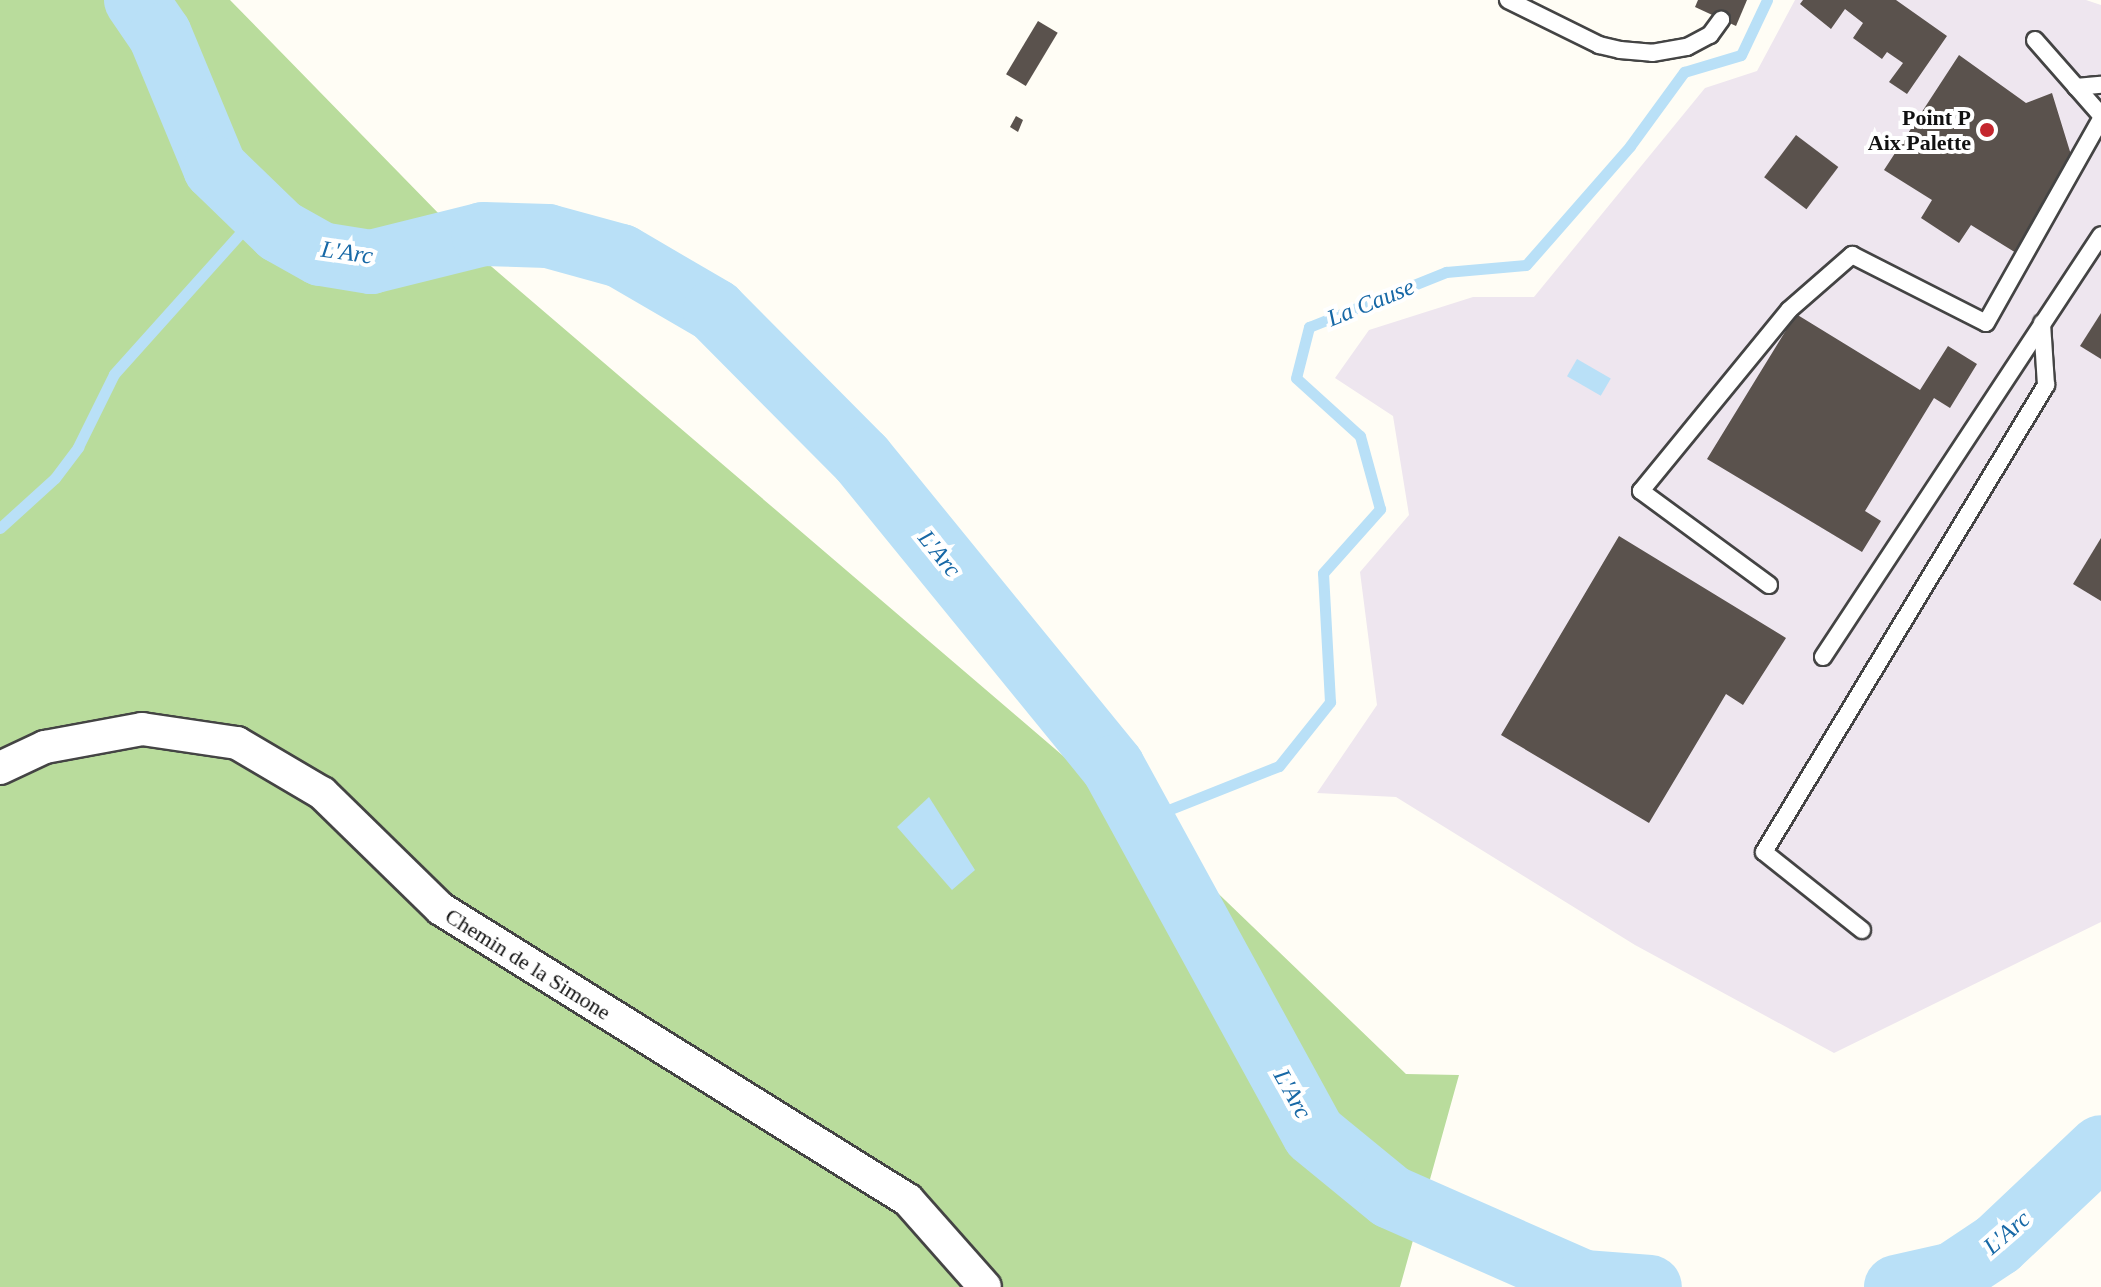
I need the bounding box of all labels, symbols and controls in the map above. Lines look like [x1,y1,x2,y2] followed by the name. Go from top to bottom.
[1868,104,1971,156] place label: Point P Aix Palette
[1978,121,1996,139] marker: Point P Aix Palette
[319,235,375,271] water label: L'Arc
[1323,273,1419,333] water label: La Cause
[911,525,967,583] water label: L'Arc
[440,902,616,1026] street label: Chemin de la Simone
[1267,1064,1317,1124] water label: L'Arc
[1978,1205,2036,1261] water label: L'Arc

